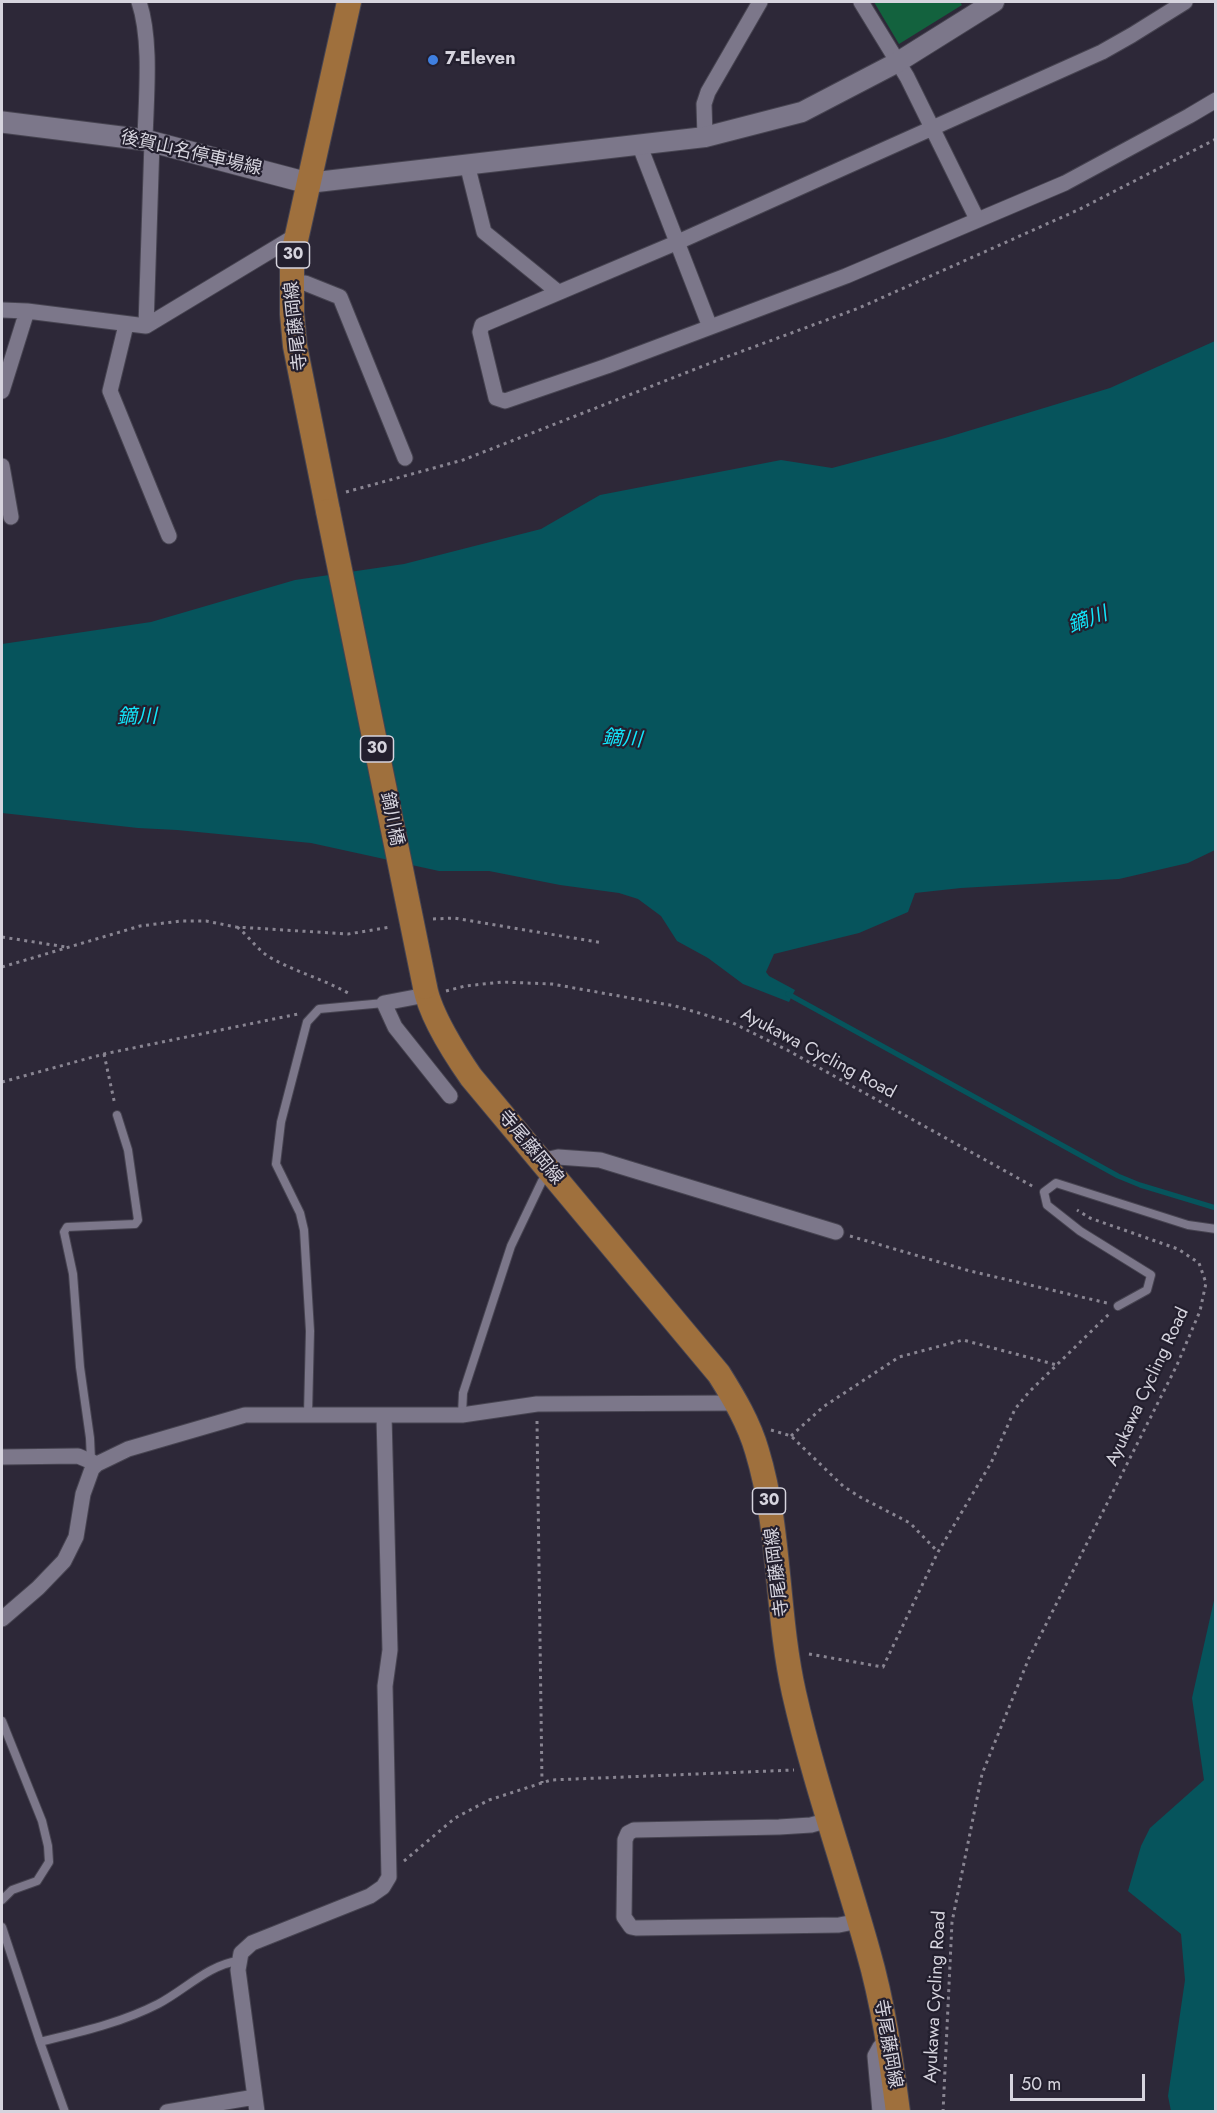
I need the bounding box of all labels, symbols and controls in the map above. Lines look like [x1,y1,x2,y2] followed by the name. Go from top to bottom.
[445,49,515,71] place label: 7-Eleven
[426,53,440,67] marker: 7-Eleven
[118,127,264,181] street label: 後賀山名停車場線
[276,242,310,268] road number: 30
[282,280,312,372] street label: 寺尾藤岡線
[1065,603,1111,639] water label: 鏑川
[117,706,157,730] water label: 鏑川
[601,727,643,753] water label: 鏑川
[360,736,394,762] road number: 30
[375,790,407,848] street label: 鏑川橋
[737,1004,899,1104] street label: Ayukawa Cycling Road
[493,1107,567,1189] street label: 寺尾藤岡線
[1102,1304,1194,1470] street label: Ayukawa Cycling Road
[752,1488,786,1514] road number: 30
[762,1526,794,1618] street label: 寺尾藤岡線
[921,1910,951,2084] street label: Ayukawa Cycling Road
[869,1998,905,2090] street label: 寺尾藤岡線
[1013,2062,1148,2100] scale bar
[1021,2071,1061,2097] text: 50 m

